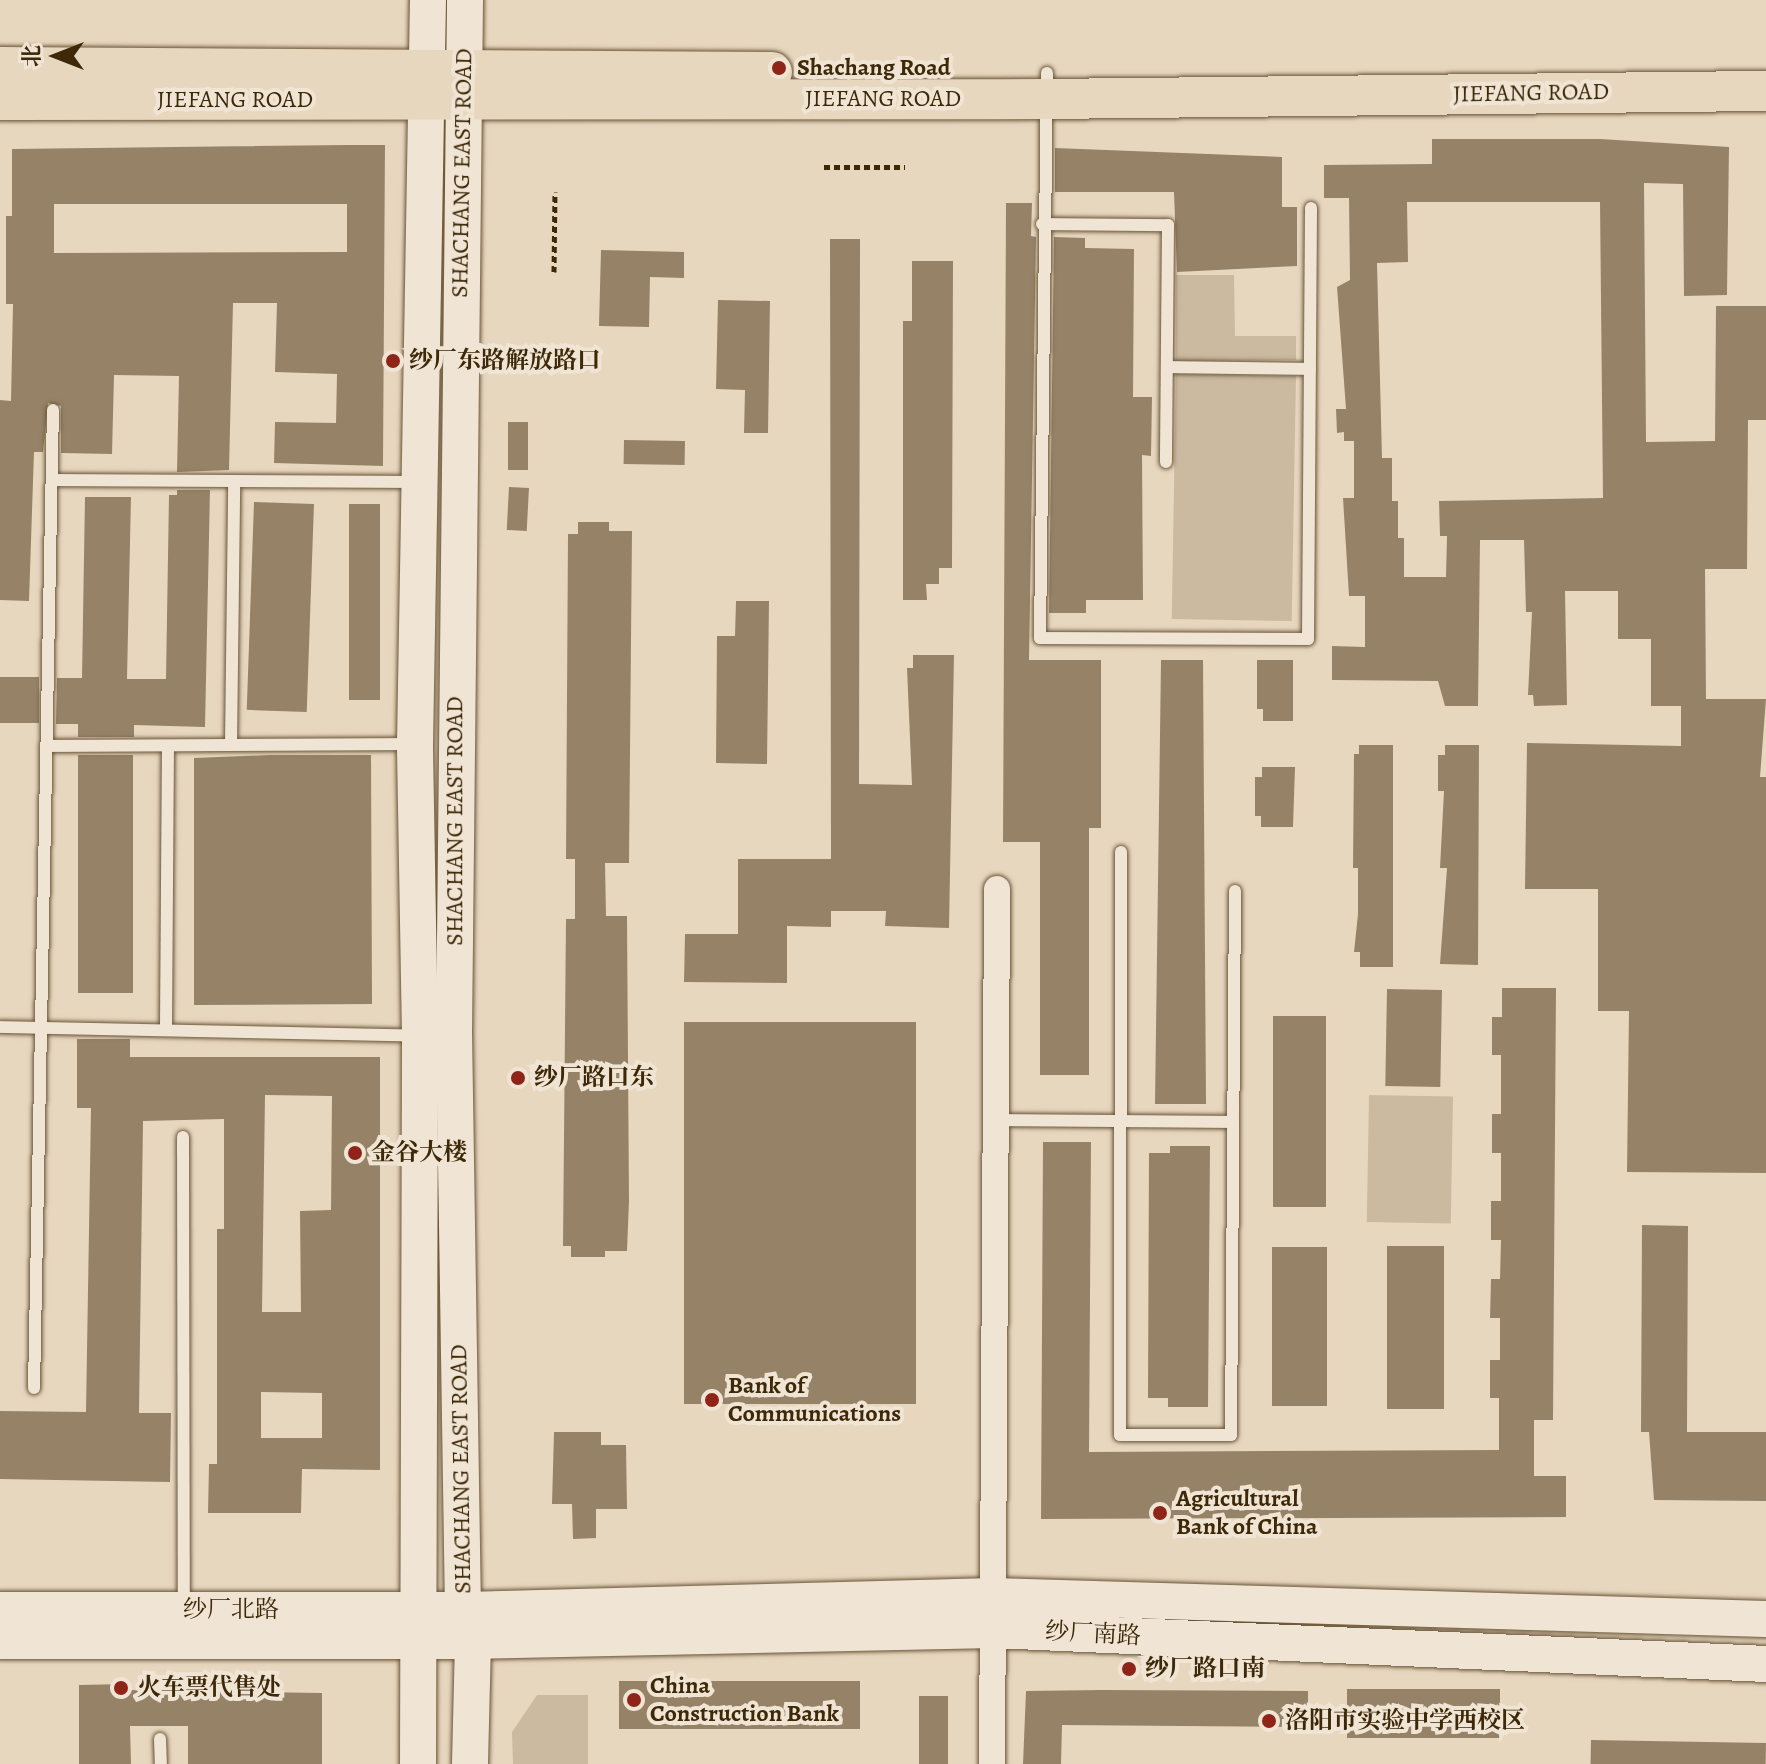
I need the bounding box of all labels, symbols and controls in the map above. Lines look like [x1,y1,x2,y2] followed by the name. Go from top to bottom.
[16,16,96,96] north arrow
[17,45,47,67] text: 北
[445,48,479,298] street label: SHACHANG EAST ROAD
[797,54,951,82] place label: Shachang Road
[768,57,790,79] marker: Shachang Road
[1453,77,1609,109] street label: JIEFANG ROAD
[805,85,961,113] street label: JIEFANG ROAD
[157,86,313,114] street label: JIEFANG ROAD
[409,347,601,375] place label: 纱厂东路解放路口
[384,352,402,370] marker: 纱厂东路解放路口
[441,696,469,946] street label: SHACHANG EAST ROAD
[534,1064,654,1092] place label: 纱厂路口东
[509,1069,527,1087] marker: 纱厂路口东
[371,1139,467,1167] place label: 金谷大楼
[346,1144,364,1162] marker: 金谷大楼
[444,1344,478,1594] street label: SHACHANG EAST ROAD
[728,1372,901,1428] place label: Bank of Communications
[703,1391,721,1409] marker: Bank of Communications
[1176,1485,1317,1541] place label: Agricultural Bank of China
[1151,1504,1169,1522] marker: Agricultural Bank of China
[183,1596,279,1624] street label: 纱厂北路
[1044,1617,1142,1651] street label: 纱厂南路
[1145,1655,1265,1683] place label: 纱厂路口南
[1120,1660,1138,1678] marker: 纱厂路口南
[650,1672,839,1728] place label: China Construction Bank
[137,1674,281,1702] place label: 火车票代售处
[112,1679,130,1697] marker: 火车票代售处
[625,1691,643,1709] marker: China Construction Bank
[1285,1707,1525,1735] place label: 洛阳市实验中学西校区
[1260,1712,1278,1730] marker: 洛阳市实验中学西校区

